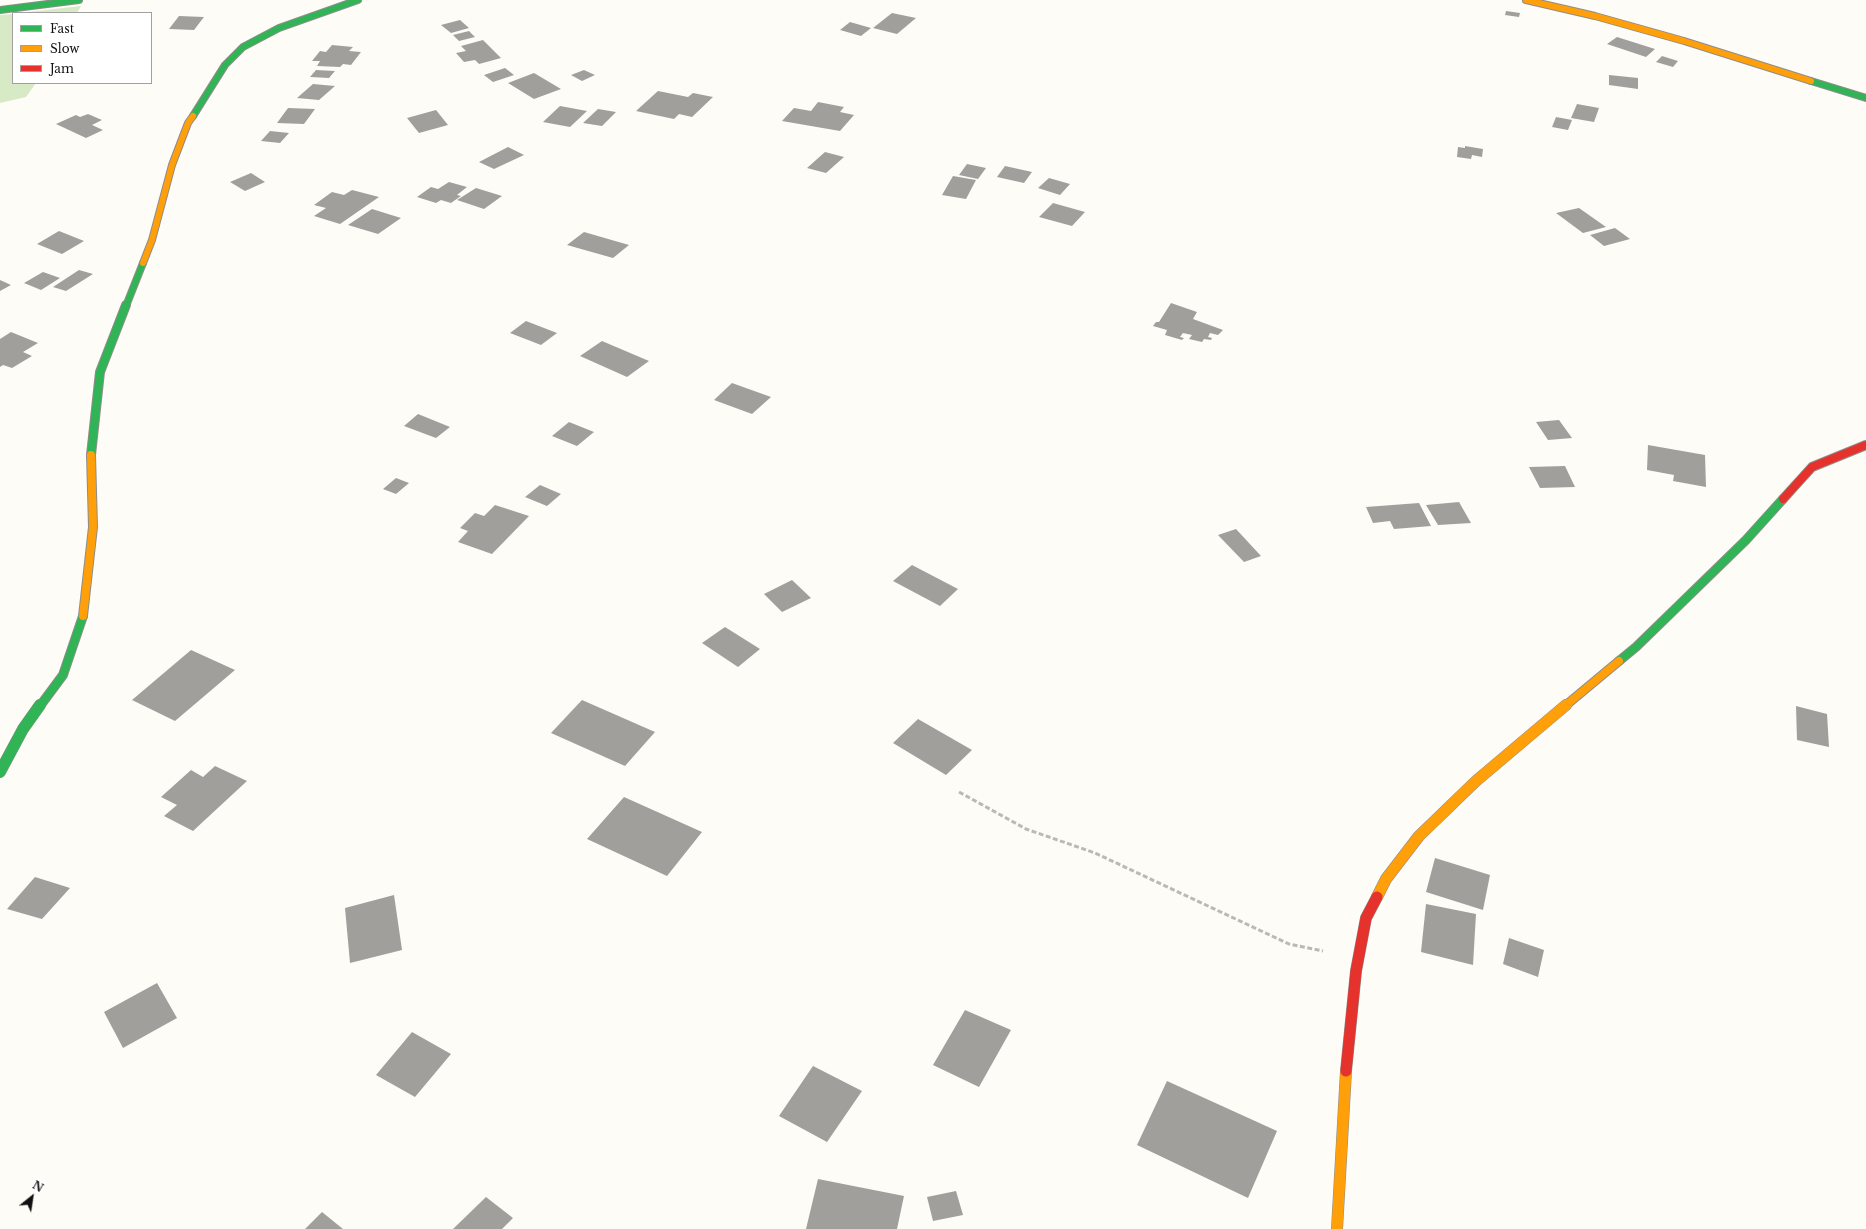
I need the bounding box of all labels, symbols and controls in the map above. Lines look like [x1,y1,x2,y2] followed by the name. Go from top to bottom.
[12,12,152,84] legend
[50,21,74,36] text: Fast
[50,41,79,56] text: Slow
[50,61,74,76] text: Jam
[12,1177,52,1217] north arrow
[30,1178,46,1195] text: N

